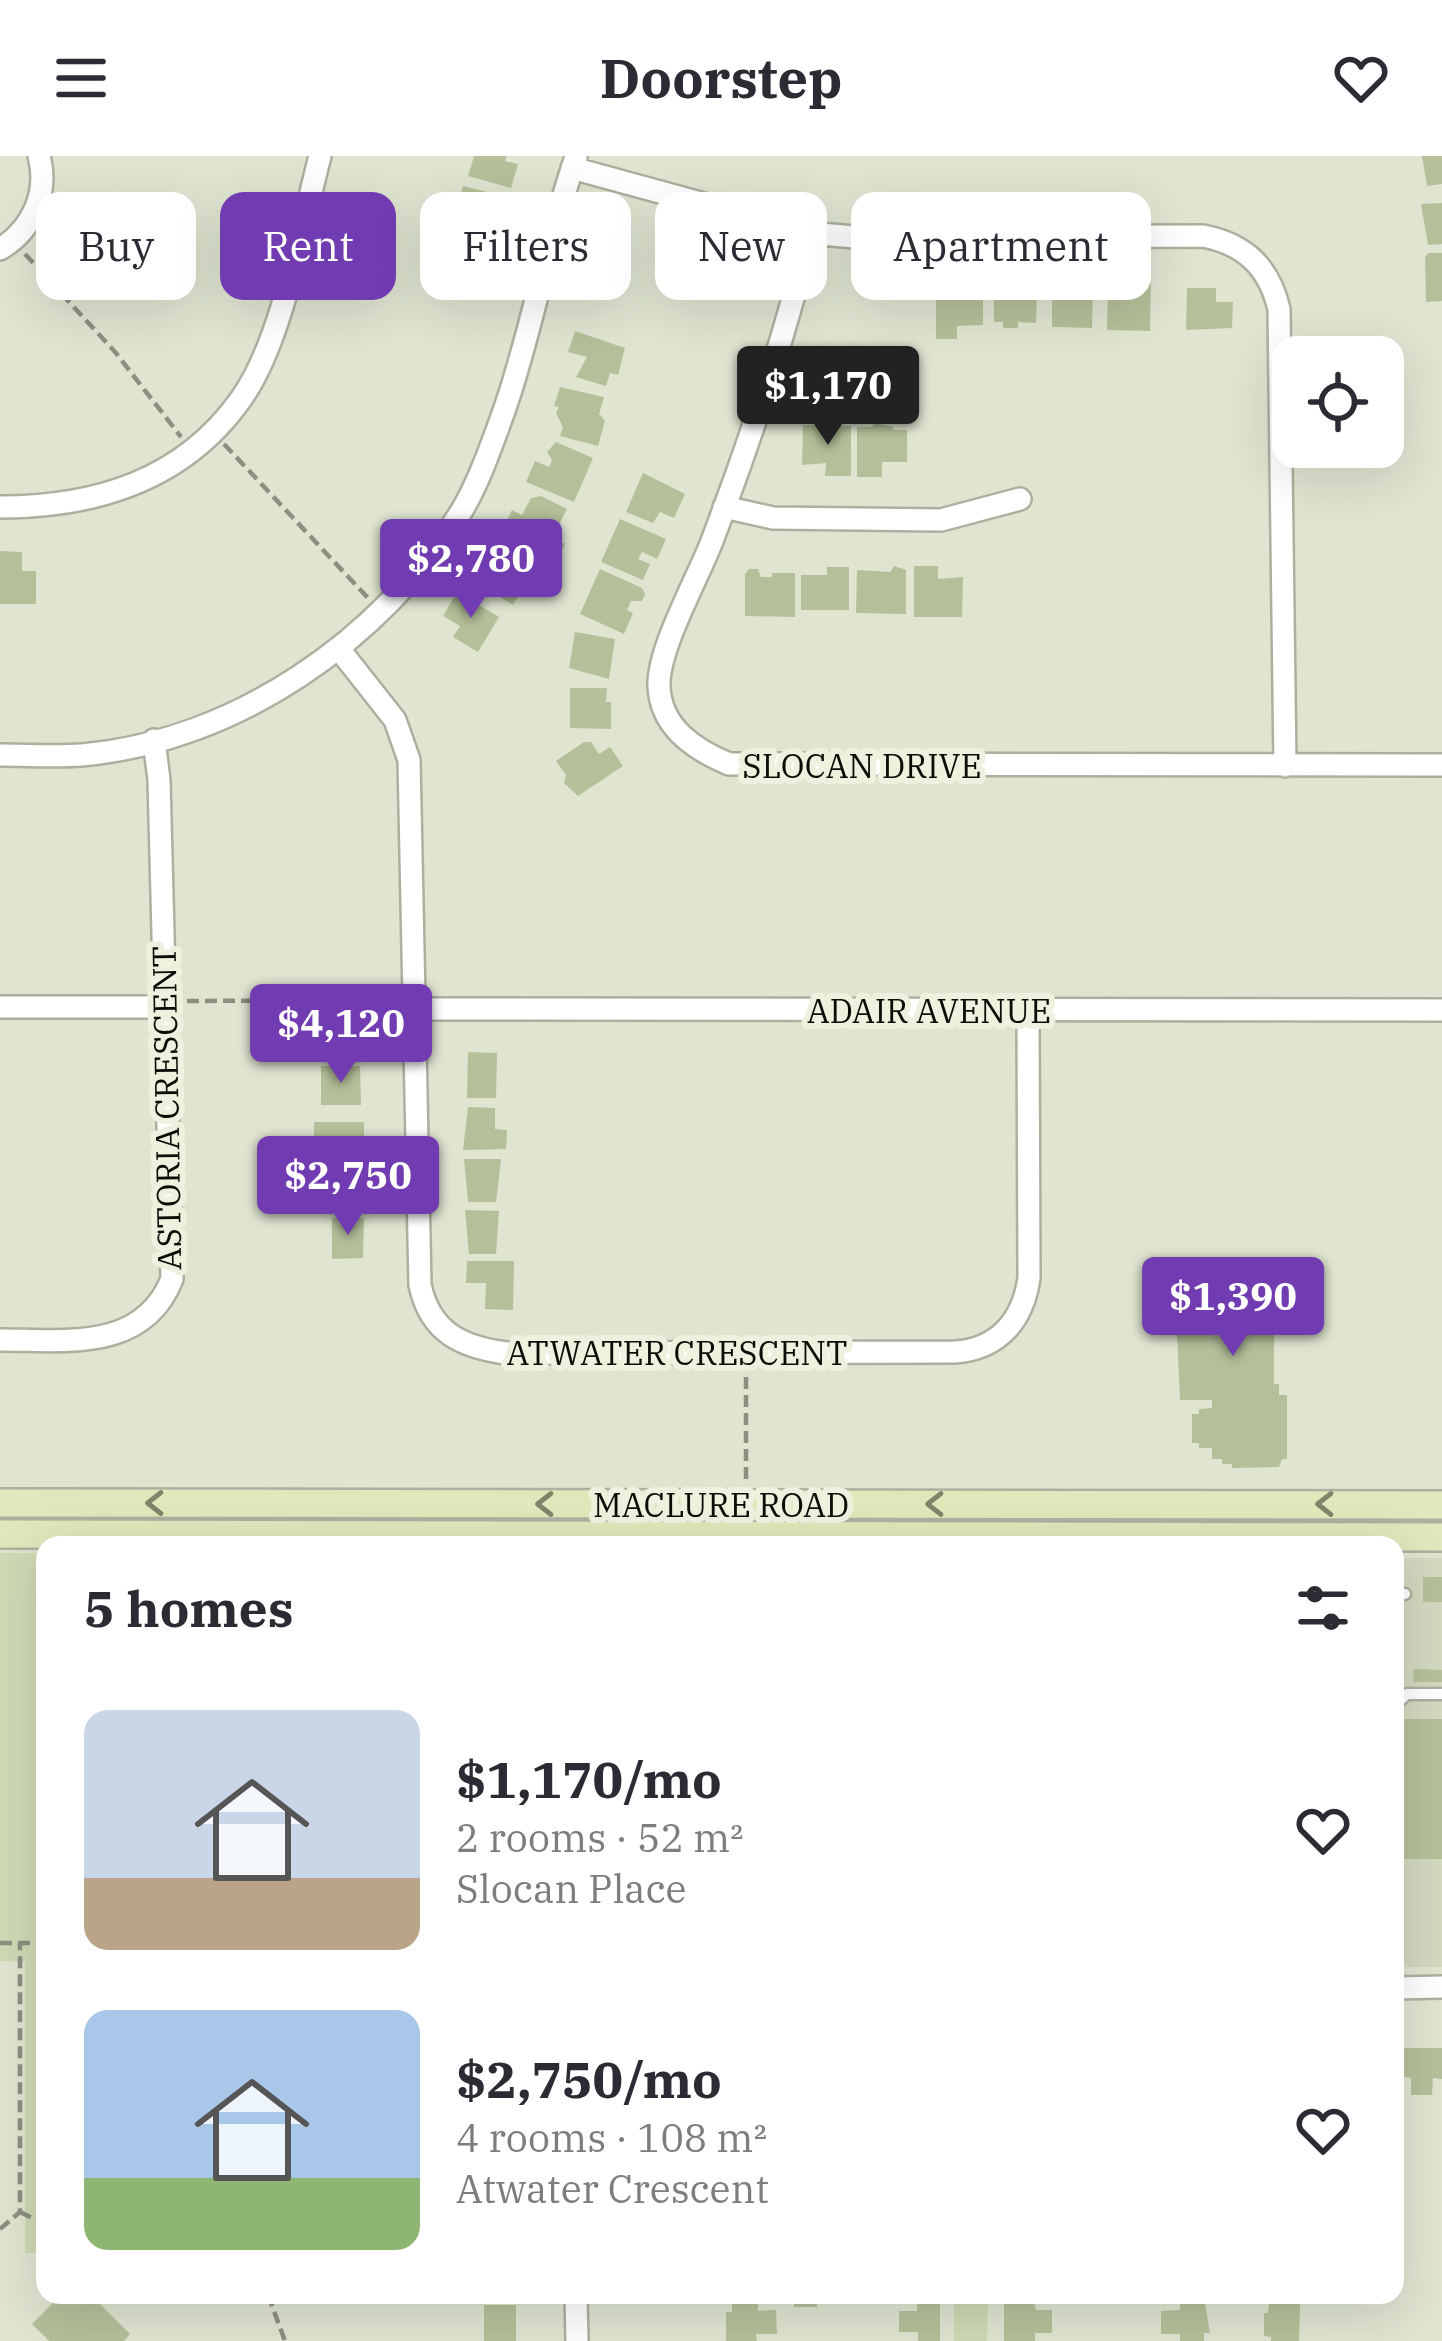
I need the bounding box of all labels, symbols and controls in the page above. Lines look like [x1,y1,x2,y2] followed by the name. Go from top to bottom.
[600,43,842,113] text: Doorstep
[48,45,114,111] icon: menu
[1328,45,1394,111] icon: heart
[36,192,196,300] chip: Buy
[220,192,396,300] chip: Rent
[420,192,631,300] chip: Filters
[655,192,827,300] chip: New
[851,192,1151,300] chip: Apartment
[1272,336,1404,468] map controls
[1272,336,1404,468] button: locate
[730,346,926,448] pin: $1,170
[764,359,892,410] text: $1,170
[373,519,569,621] pin: $2,780
[407,532,535,583] text: $2,780
[742,744,982,787] street label: SLOCAN DRIVE
[142,946,190,1270] street label: ASTORIA CRESCENT
[243,984,439,1086] pin: $4,120
[807,989,1051,1032] street label: ADAIR AVENUE
[277,997,405,1048] text: $4,120
[250,1136,446,1238] pin: $2,750
[284,1149,412,1200] text: $2,750
[1135,1257,1331,1359] pin: $1,390
[1169,1270,1297,1321] text: $1,390
[506,1331,848,1374] street label: ATWATER CRESCENT
[593,1483,849,1526] street label: MACLURE ROAD
[145,1490,163,1516] one-way arrow
[535,1491,553,1517] one-way arrow
[925,1491,943,1517] one-way arrow
[1315,1491,1333,1517] one-way arrow
[84,1575,294,1641] text: 5 homes
[1290,1575,1356,1641] icon: filters
[456,1746,722,1812] text: $1,170/mo
[180,1758,324,1902] icon: home
[1290,1797,1356,1863] icon: heart
[456,1812,744,1863] text: 2 rooms · 52 m²
[456,1863,686,1914] text: Slocan Place
[456,2046,722,2112] text: $2,750/mo
[180,2058,324,2202] icon: home
[1290,2097,1356,2163] icon: heart
[456,2112,767,2163] text: 4 rooms · 108 m²
[456,2163,769,2214] text: Atwater Crescent

